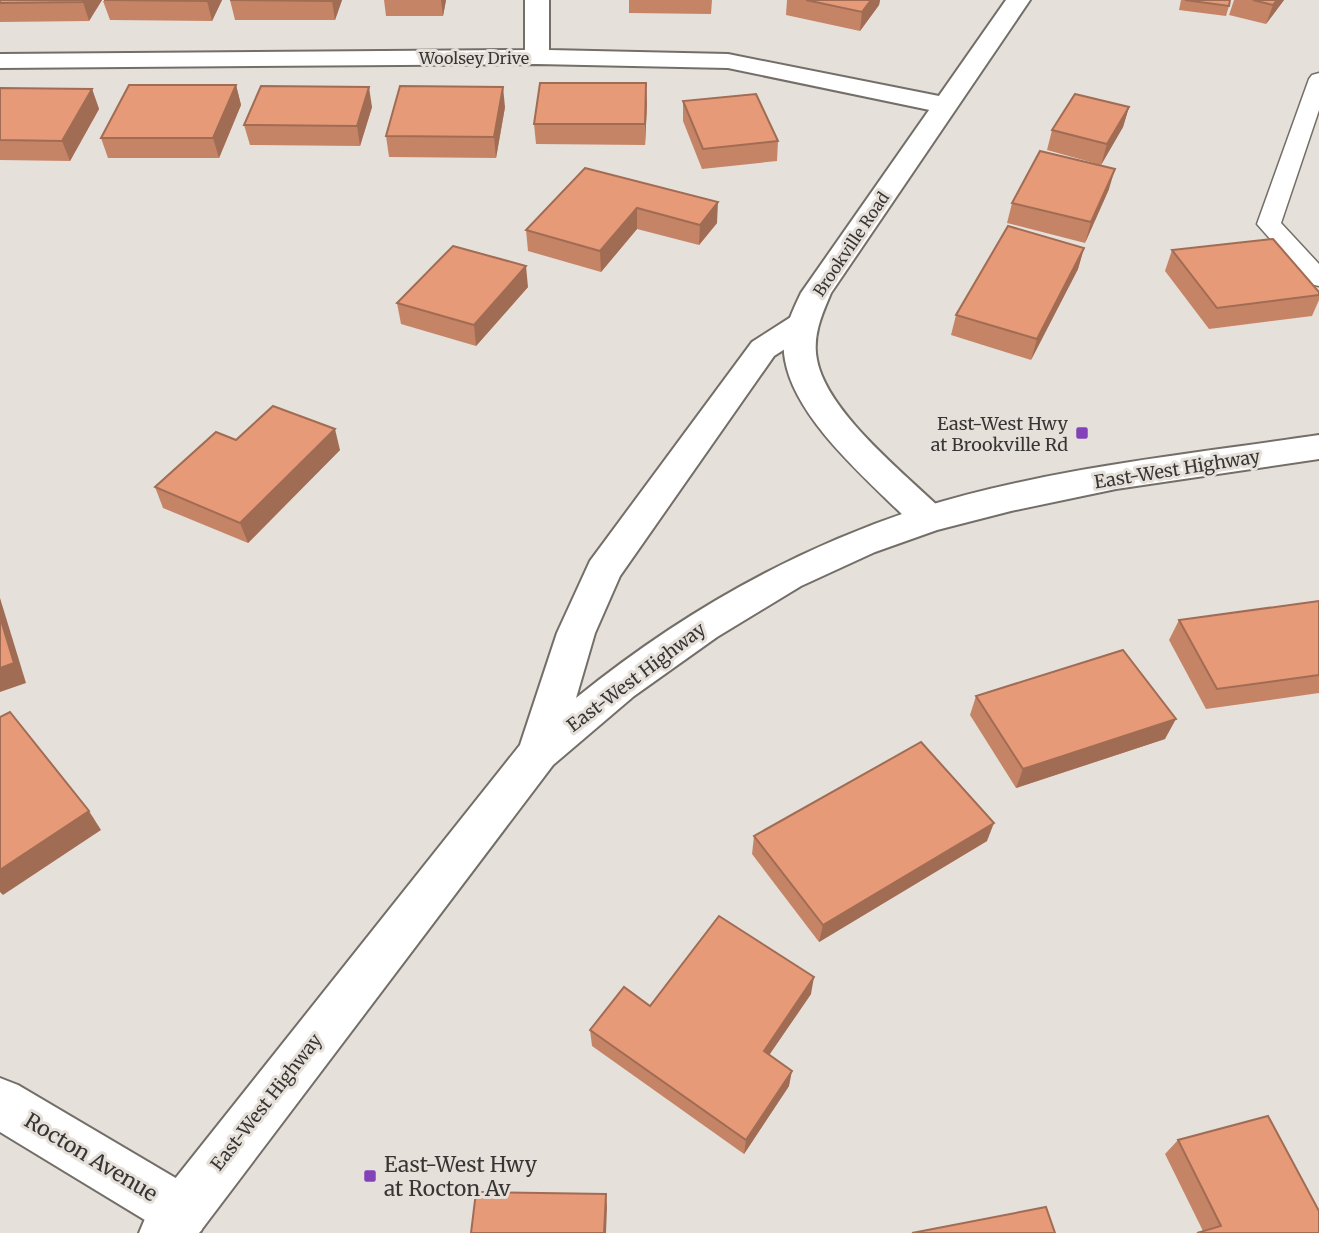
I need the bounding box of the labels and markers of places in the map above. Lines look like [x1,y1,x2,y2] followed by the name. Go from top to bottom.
[931,412,1069,456] place label: East-West Hwy at Brookville Rd
[1074,425,1090,441] marker: East-West Hwy at Brookville Rd
[384,1151,538,1202] place label: East-West Hwy at Rocton Av
[362,1168,378,1184] marker: East-West Hwy at Rocton Av

